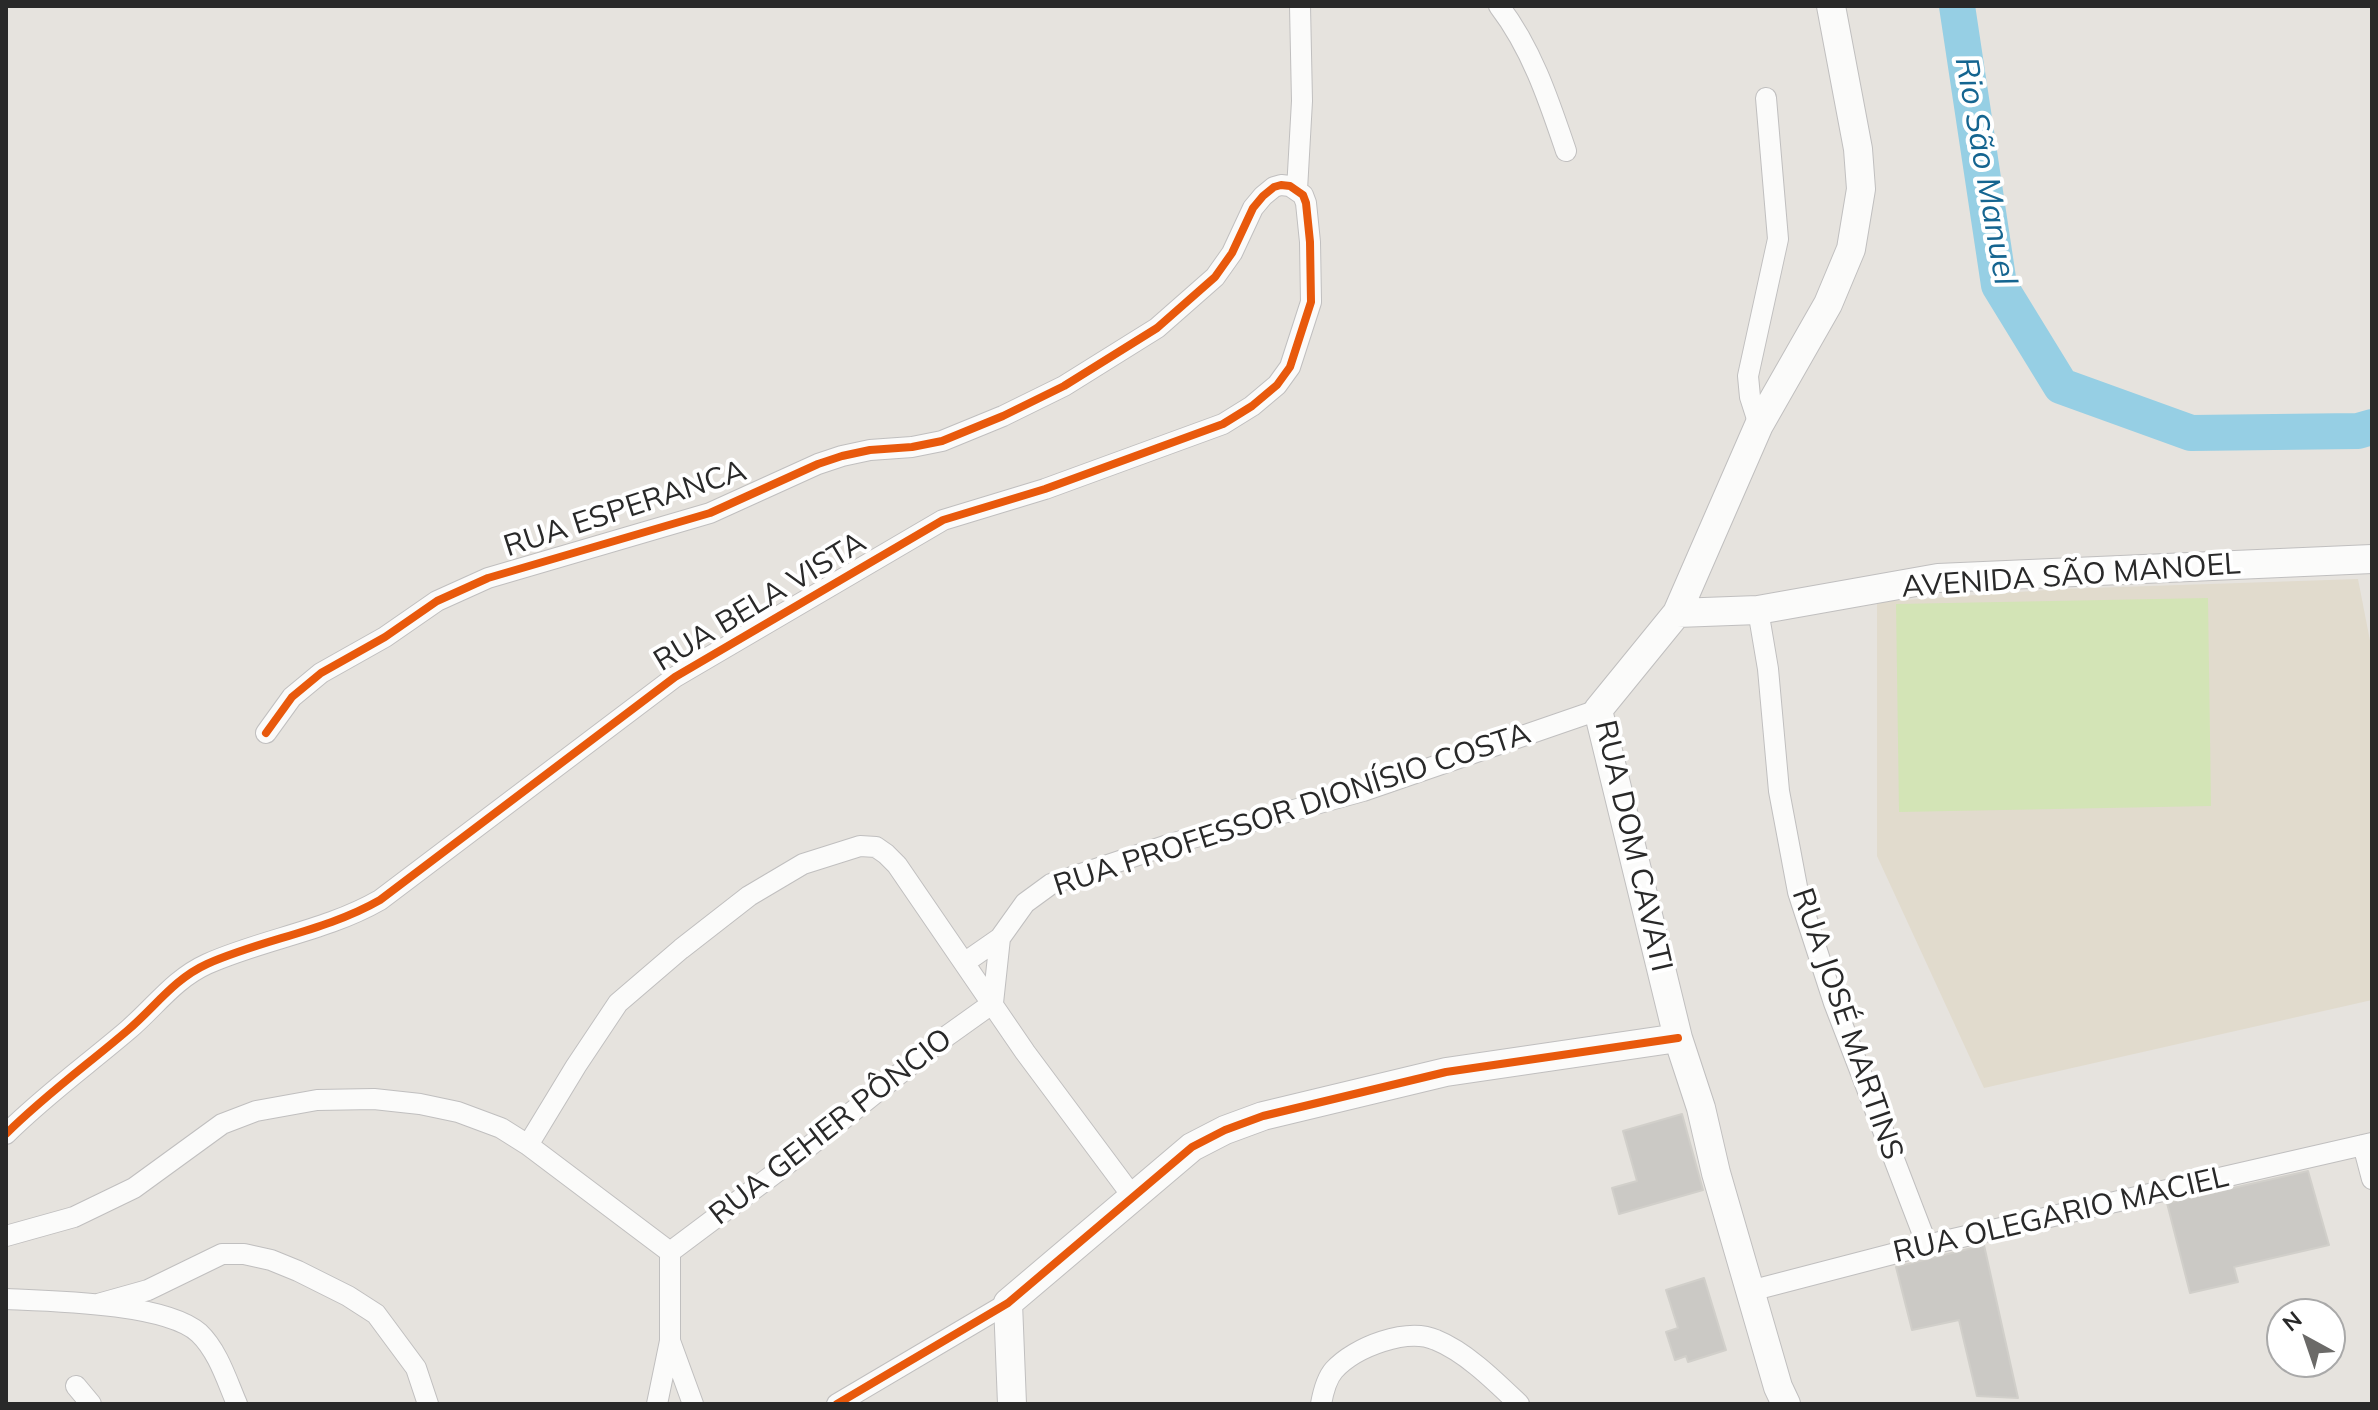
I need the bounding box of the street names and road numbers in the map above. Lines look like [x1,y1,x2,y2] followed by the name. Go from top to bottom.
[499,453,751,565] street label: RUA ESPERANCA
[647,525,873,679] street label: RUA BELA VISTA
[1900,546,2242,606] street label: AVENIDA SÃO MANOEL
[1049,716,1535,904] street label: RUA PROFESSOR DIONÍSIO COSTA
[1587,717,1679,975] street label: RUA DOM CAVATI
[1784,884,1910,1164] street label: RUA JOSÉ MARTINS
[703,1021,959,1233] street label: RUA GEHER PÔNCIO
[1890,1159,2232,1271] street label: RUA OLEGARIO MACIEL

